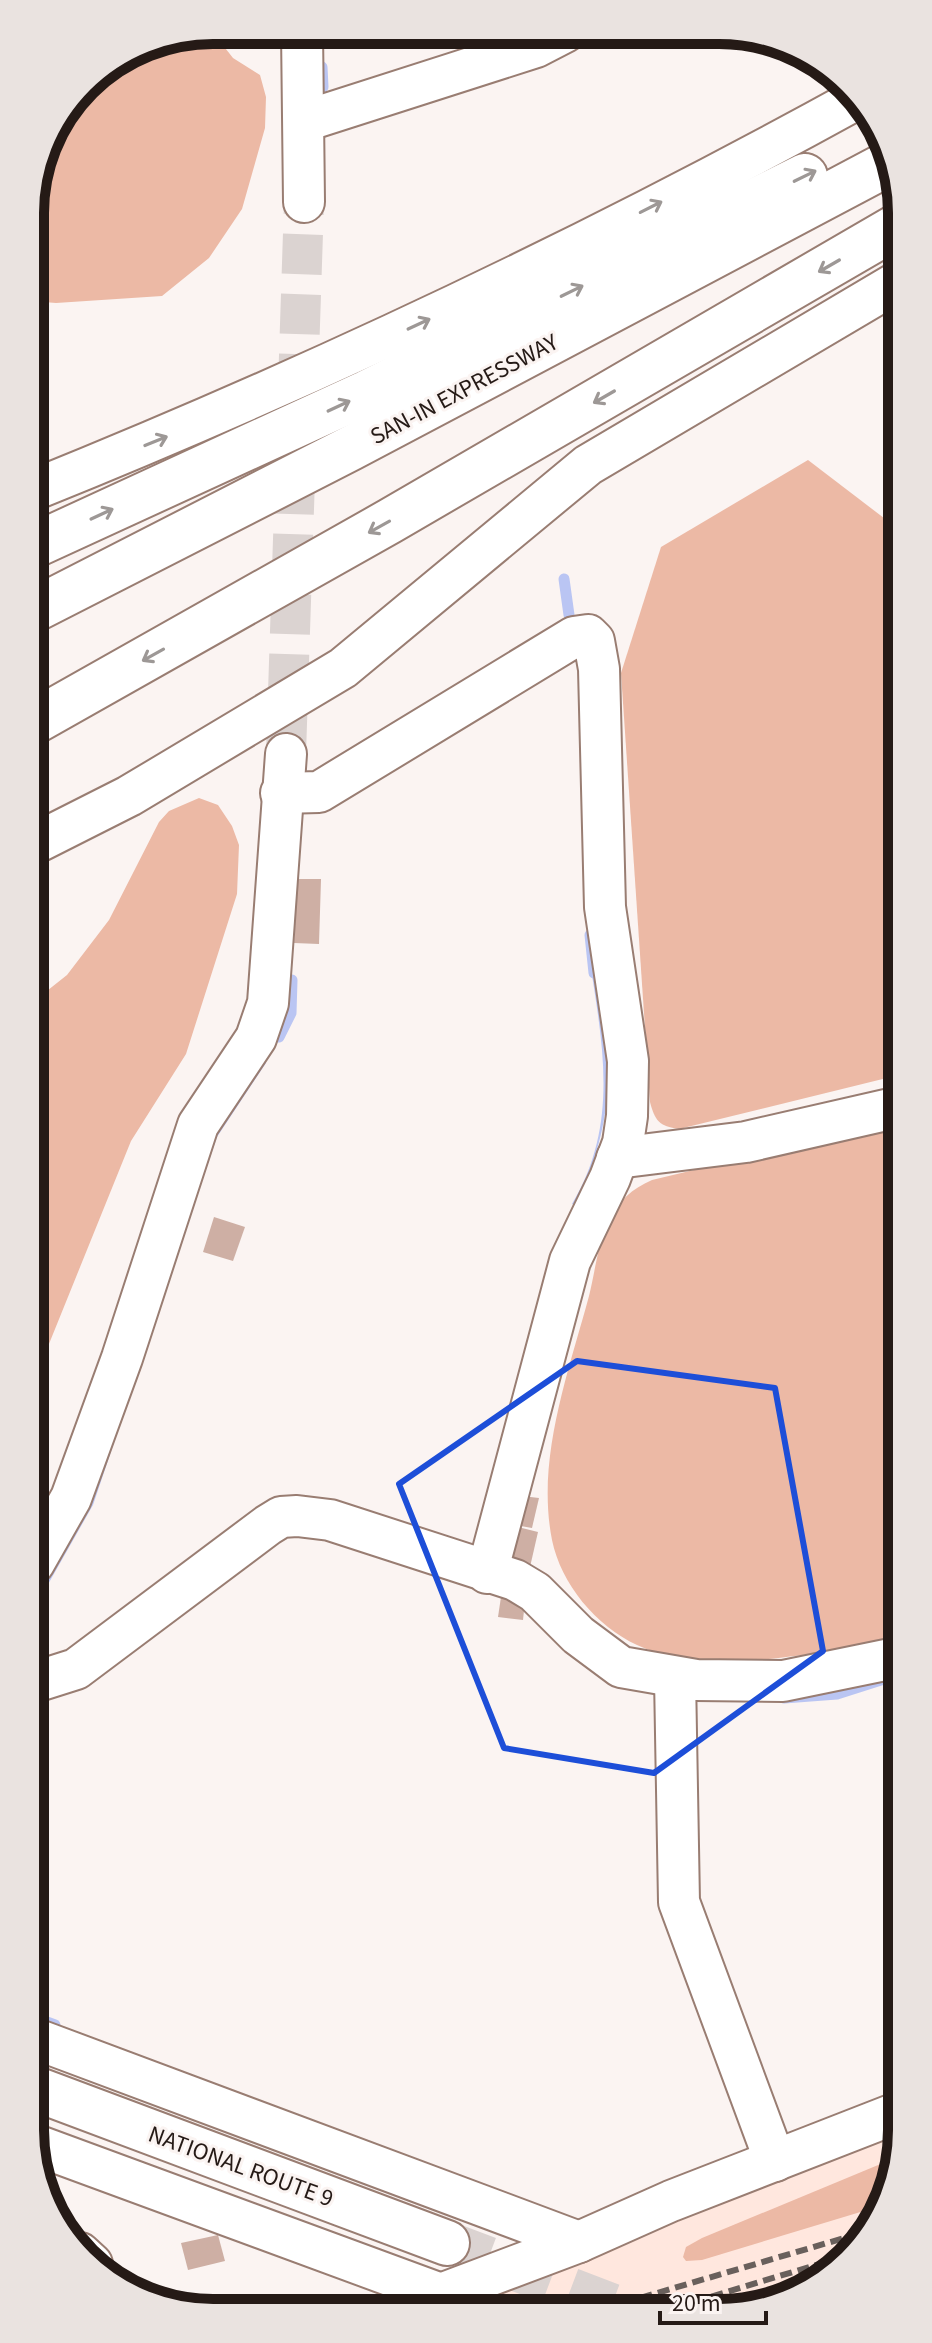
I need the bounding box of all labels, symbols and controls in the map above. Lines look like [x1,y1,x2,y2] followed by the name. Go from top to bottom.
[793,168,817,183] one-way arrow
[638,198,662,214] one-way arrow
[818,258,841,274] one-way arrow
[560,283,584,299] one-way arrow
[406,316,430,331] one-way arrow
[364,325,565,454] street label: SAN-IN EXPRESSWAY
[593,389,616,405] one-way arrow
[326,398,350,413] one-way arrow
[143,433,167,447] one-way arrow
[90,506,114,521] one-way arrow
[368,519,391,535] one-way arrow
[141,648,165,663] one-way arrow
[143,2117,338,2216] street label: NATIONAL ROUTE 9
[660,2275,766,2325] scale bar
[672,2286,721,2321] text: 20 m

